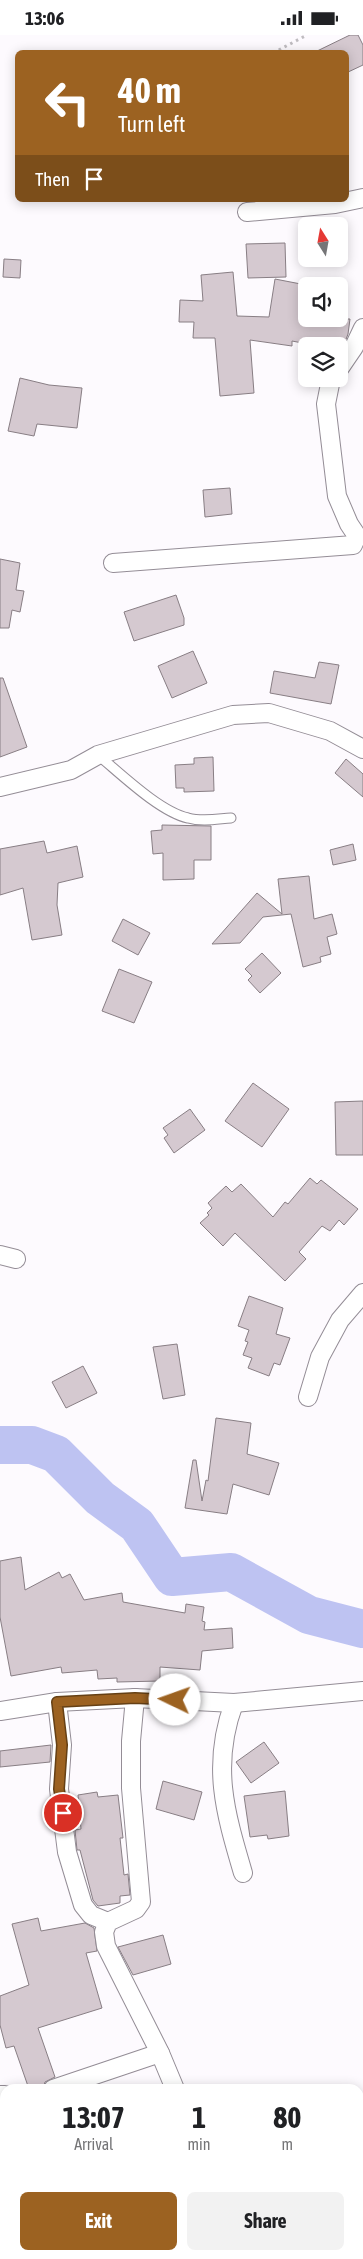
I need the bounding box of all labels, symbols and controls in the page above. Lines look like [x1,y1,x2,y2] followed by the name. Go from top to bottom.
[25,7,64,29] text: 13:06
[35,70,100,135] icon: left
[118,70,181,110] text: 40 m
[118,111,185,137] text: Turn left
[80,165,108,193] icon: arrive
[35,168,70,190] text: Then
[298,217,348,267] north arrow
[298,217,348,387] map controls
[298,277,348,327] button: sound
[298,337,348,387] button: layers
[148,1673,200,1725] position arrow
[42,1792,84,1834] pin
[49,1799,77,1827] icon: arrive
[63,2100,125,2134] text: 13:07
[192,2100,206,2134] text: 1
[273,2100,301,2134] text: 80
[74,2135,113,2153] text: Arrival
[188,2135,211,2153] text: min
[281,2135,293,2153] text: m
[20,2192,177,2250] button: Exit
[187,2192,344,2250] button: Share

